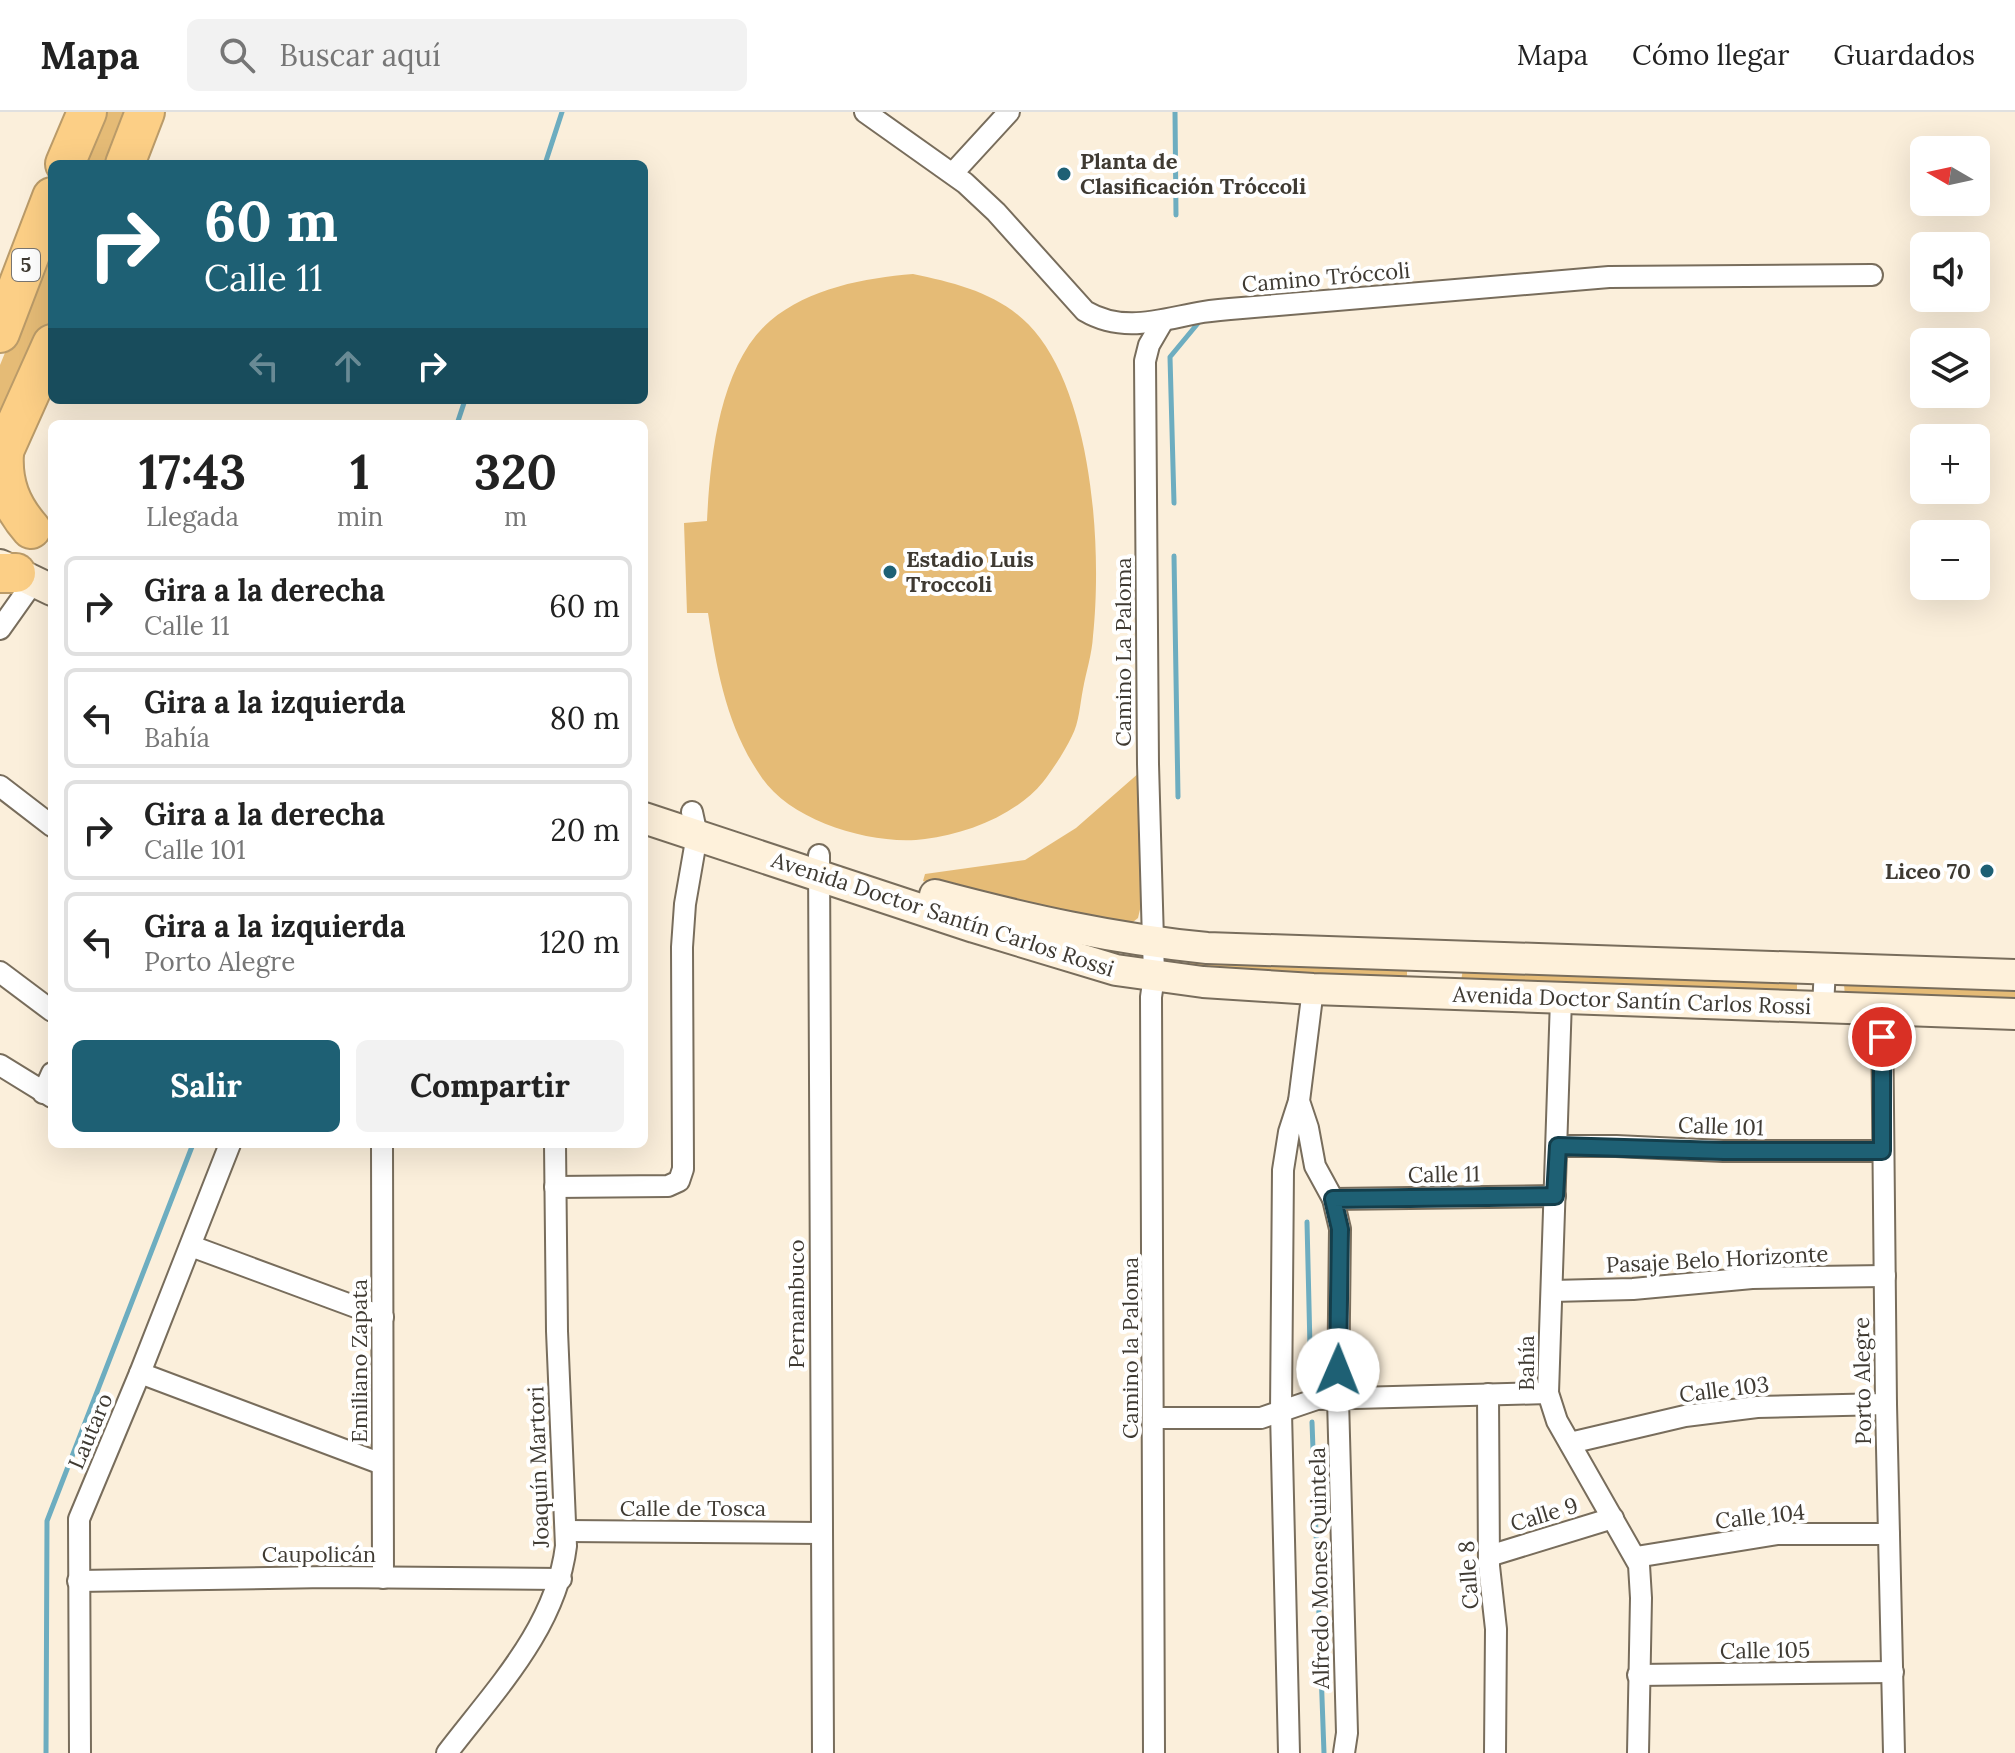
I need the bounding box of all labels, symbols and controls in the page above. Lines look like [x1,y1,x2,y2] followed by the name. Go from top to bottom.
[187,19,747,91] search box
[40,31,139,79] text: Mapa
[215,33,259,77] icon: search
[279,36,441,74] text: Buscar aquí
[1517,37,1588,73] text: Mapa
[1632,37,1789,73] text: Cómo llegar
[1833,37,1975,73] text: Guardados
[1910,136,1990,216] north arrow
[1910,136,1990,600] map controls
[1080,147,1306,200] place label: Planta de Clasificación Tróccoli
[1055,165,1073,183] marker: Planta de Clasificación Tróccoli
[204,185,338,256] text: 60 m
[72,192,176,296] icon: right
[1910,232,1990,312] button: sound
[12,249,40,281] road number: 5
[204,255,323,301] text: Calle 11
[1241,256,1411,298] street label: Camino Tróccoli
[1910,328,1990,408] button: layers
[242,344,286,388] icon: left
[326,344,370,388] icon: ahead
[410,344,454,388] icon: right
[1910,424,1990,504] button: +
[139,441,246,502] text: 17:43
[350,441,370,502] text: 1
[474,441,557,502] text: 320
[146,500,239,533] text: Llegada
[337,500,383,533] text: min
[504,500,527,533] text: m
[1910,520,1990,600] button: −
[906,545,1034,598] place label: Estadio Luis Troccoli
[1109,557,1137,747] street label: Camino La Paloma
[881,563,899,581] marker: Estadio Luis Troccoli
[144,571,385,609] text: Gira a la derecha
[76,584,120,628] icon: right
[549,587,620,625] text: 60 m
[144,609,230,642] text: Calle 11
[144,683,405,721] text: Gira a la izquierda
[76,696,120,740] icon: left
[550,699,620,737] text: 80 m
[144,721,210,754] text: Bahía
[144,795,385,833] text: Gira a la derecha
[76,808,120,852] icon: right
[551,811,620,849] text: 20 m
[144,833,246,866] text: Calle 101
[767,845,1118,983] street label: Avenida Doctor Santín Carlos Rossi
[1885,857,1971,885] place label: Liceo 70
[1978,862,1996,880] marker: Liceo 70
[144,907,405,945] text: Gira a la izquierda
[76,920,120,964] icon: left
[540,923,620,961] text: 120 m
[144,945,295,978] text: Porto Alegre
[1451,980,1812,1020] street label: Avenida Doctor Santín Carlos Rossi
[1848,1003,1916,1071] pin
[1860,1015,1904,1059] icon: arrive
[72,1040,340,1132] button: Salir
[356,1040,624,1132] button: Compartir
[1677,1111,1765,1141] street label: Calle 101
[1408,1159,1480,1189] street label: Calle 11
[782,1239,810,1369] street label: Pernambuco
[1605,1239,1829,1279] street label: Pasaje Belo Horizonte
[1116,1257,1144,1439] street label: Camino la Paloma
[345,1279,373,1443] street label: Emiliano Zapata
[1847,1317,1877,1445] street label: Porto Alegre
[1296,1328,1380,1412] position arrow
[1512,1335,1540,1391] street label: Bahía
[1677,1370,1771,1408] street label: Calle 103
[521,1386,555,1549] street label: Joaquín Martori
[62,1389,118,1473] street label: Lautaro
[1303,1447,1335,1690] street label: Alfredo Mones Quintela
[1507,1491,1581,1537] street label: Calle 9
[620,1494,766,1522] street label: Calle de Tosca
[1714,1497,1806,1535] street label: Calle 104
[262,1540,376,1568] street label: Caupolicán
[1452,1540,1484,1610] street label: Calle 8
[1720,1635,1810,1665] street label: Calle 105

